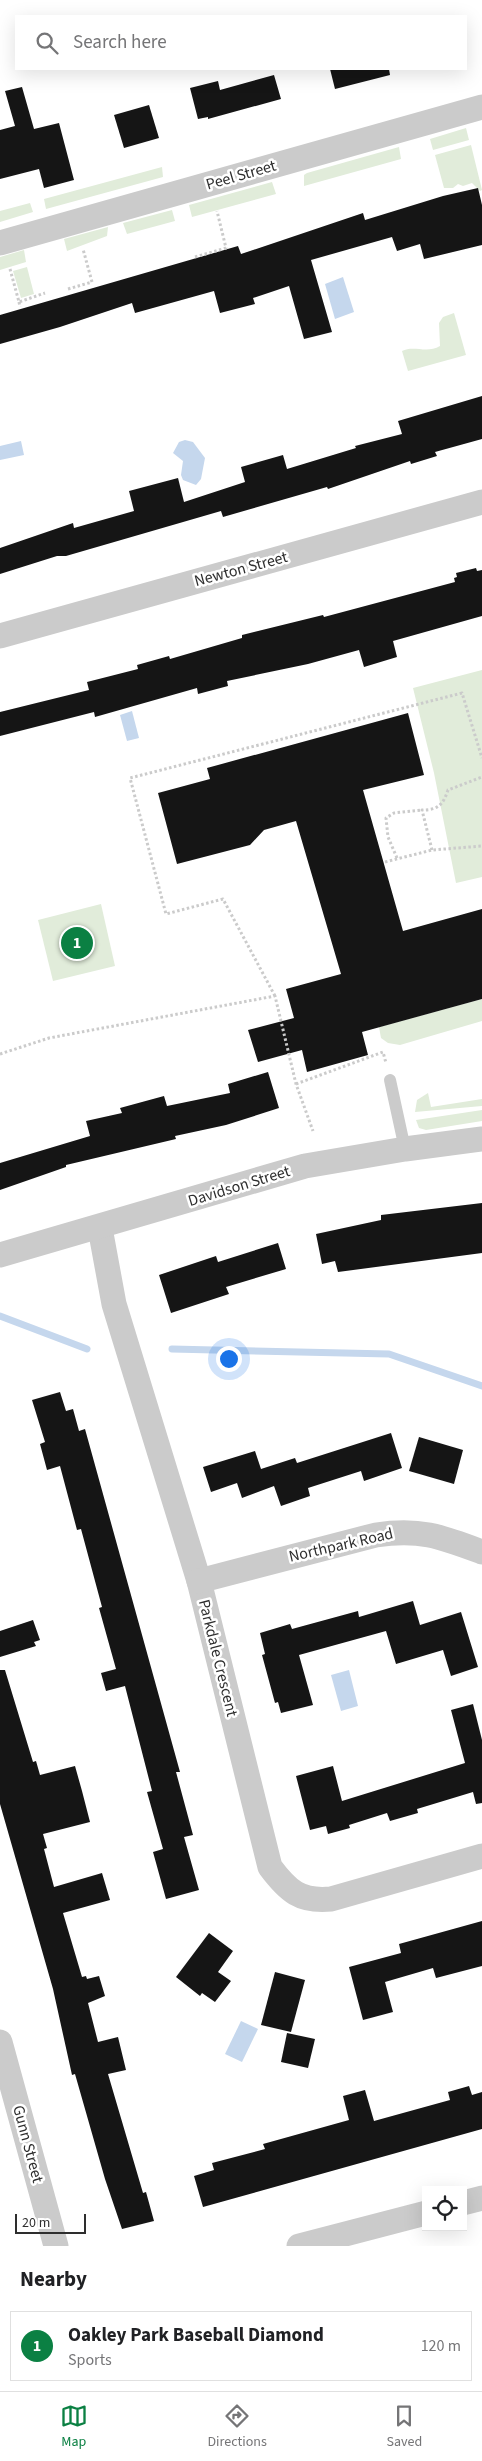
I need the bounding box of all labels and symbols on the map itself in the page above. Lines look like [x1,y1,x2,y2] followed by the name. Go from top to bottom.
[203,154,279,195] street label: Peel Street
[192,546,291,592] street label: Newton Street
[61,924,93,962] pin: 1
[185,1160,293,1212] street label: Davidson Street
[216,1346,242,1372] your location
[287,1522,395,1568] street label: Northpark Road
[193,1597,243,1719] street label: Parkdale Crescent
[7,2103,49,2186] street label: Gunn Street
[15,2211,86,2234] scale bar

